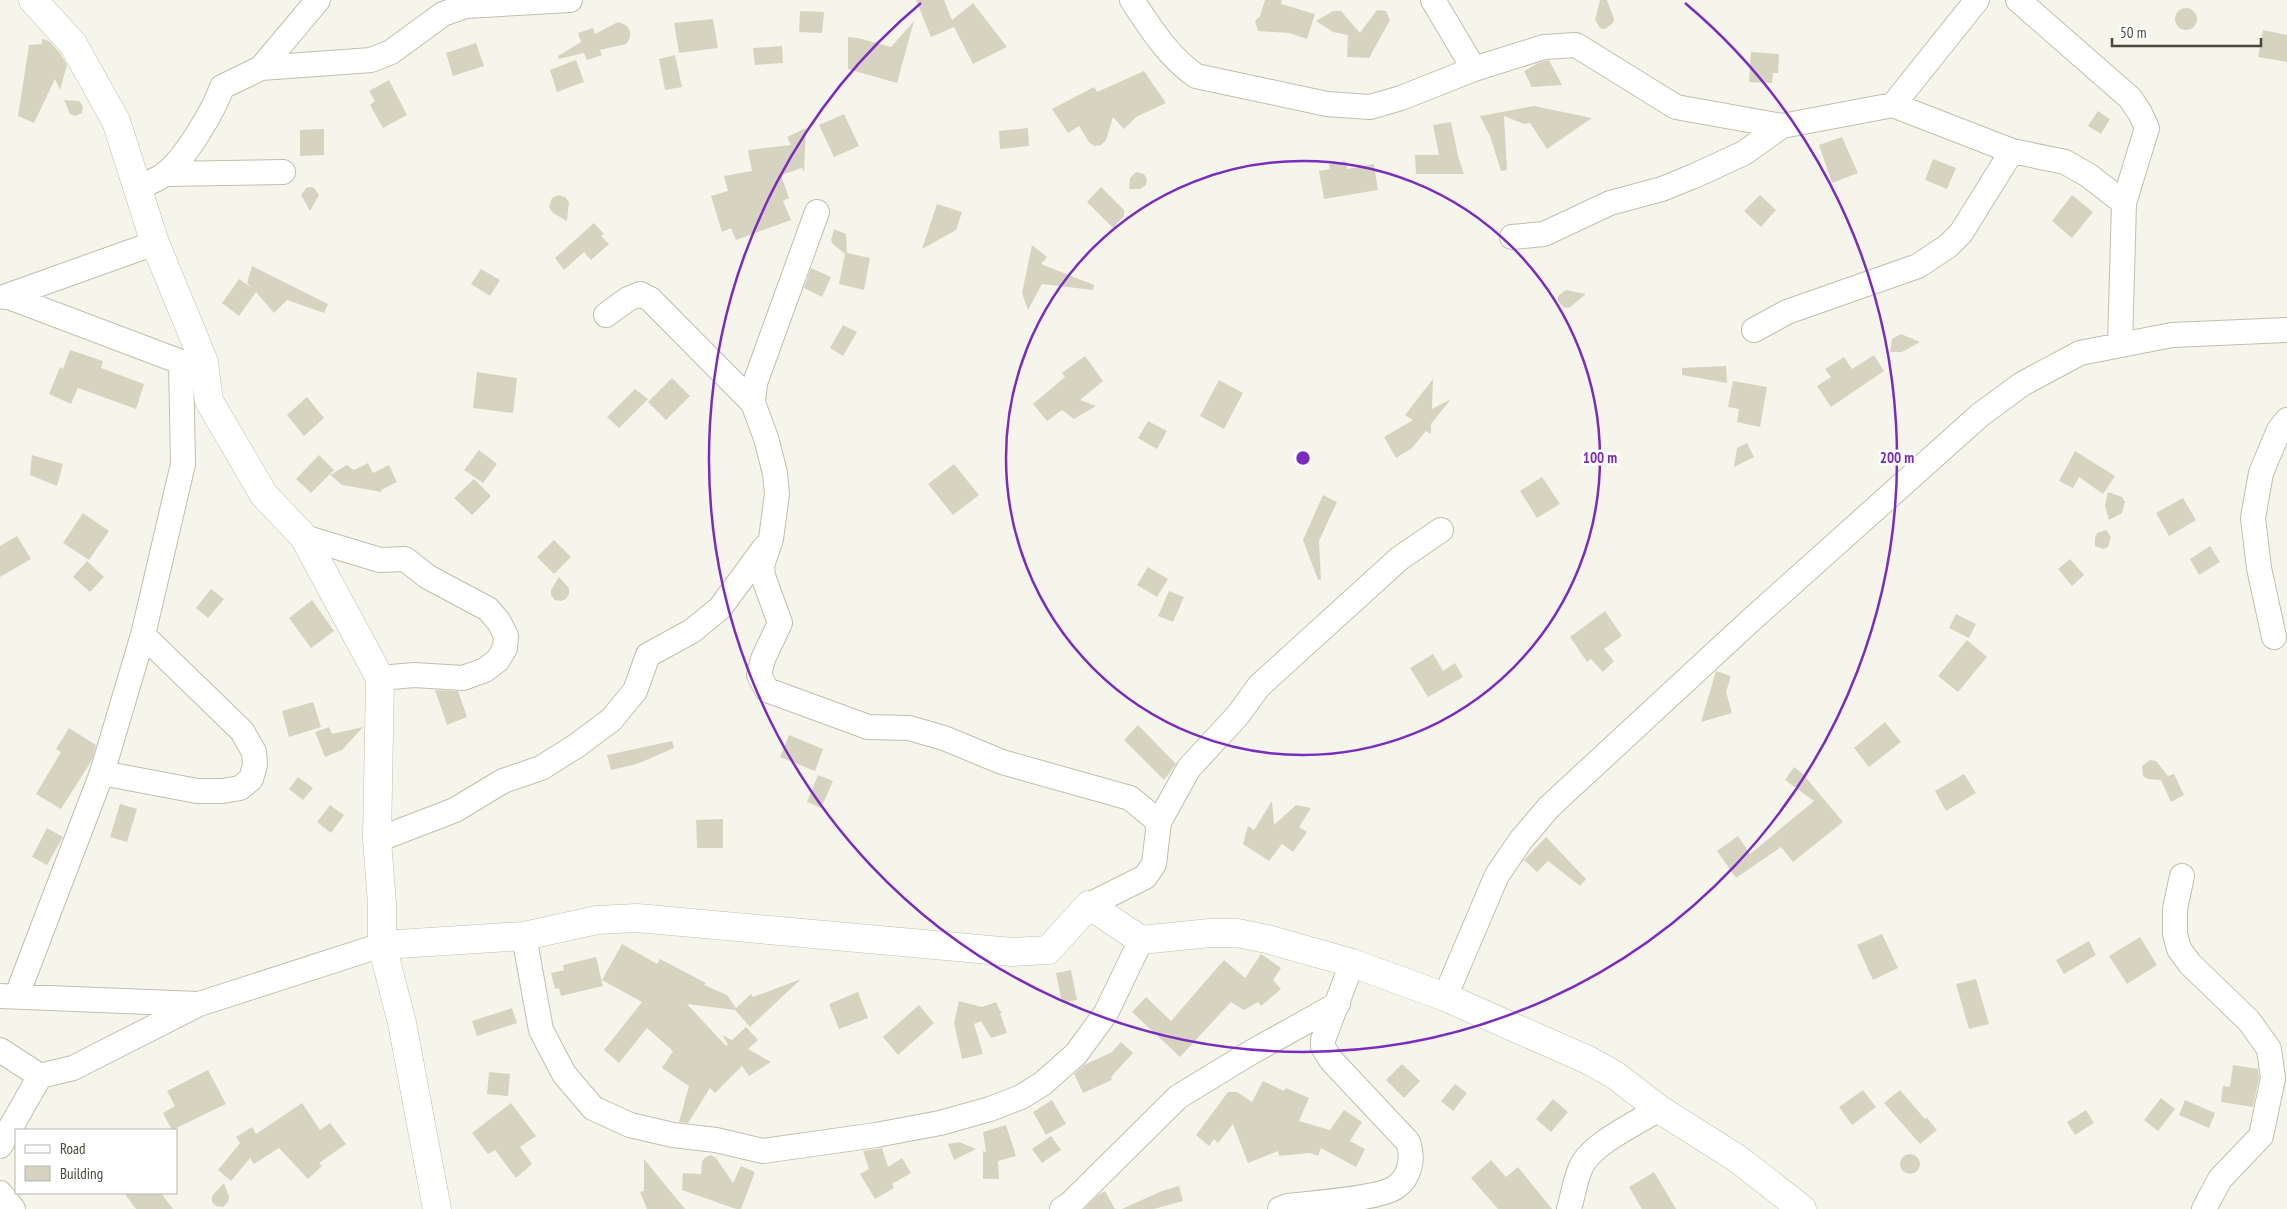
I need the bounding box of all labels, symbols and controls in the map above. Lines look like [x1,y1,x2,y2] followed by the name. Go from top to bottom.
[2112,15,2261,47] scale bar
[2120,23,2146,42] text: 50 m
[1583,448,1617,467] text: 100 m
[1880,448,1914,467] text: 200 m
[1294,449,1312,467] centre of rings
[15,1129,178,1194] legend
[60,1139,86,1158] text: Road
[60,1164,103,1183] text: Building

